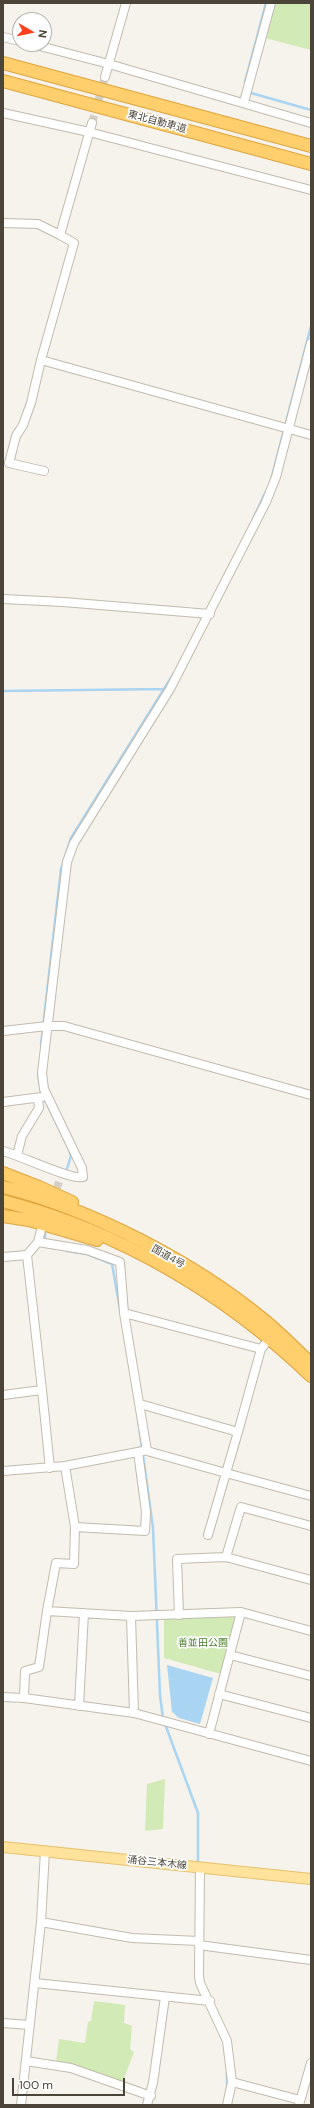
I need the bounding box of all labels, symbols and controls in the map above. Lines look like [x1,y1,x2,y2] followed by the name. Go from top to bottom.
[12,12,52,52] north arrow
[35,29,50,39] text: N
[126,108,188,136] street label: 東北自動車道
[149,1243,187,1271] street label: 国道4号
[178,1637,228,1649] park label: 善並田公園
[127,1854,187,1872] street label: 涌谷三本木線
[14,2070,127,2096] scale bar
[19,2077,53,2093] text: 100 m

